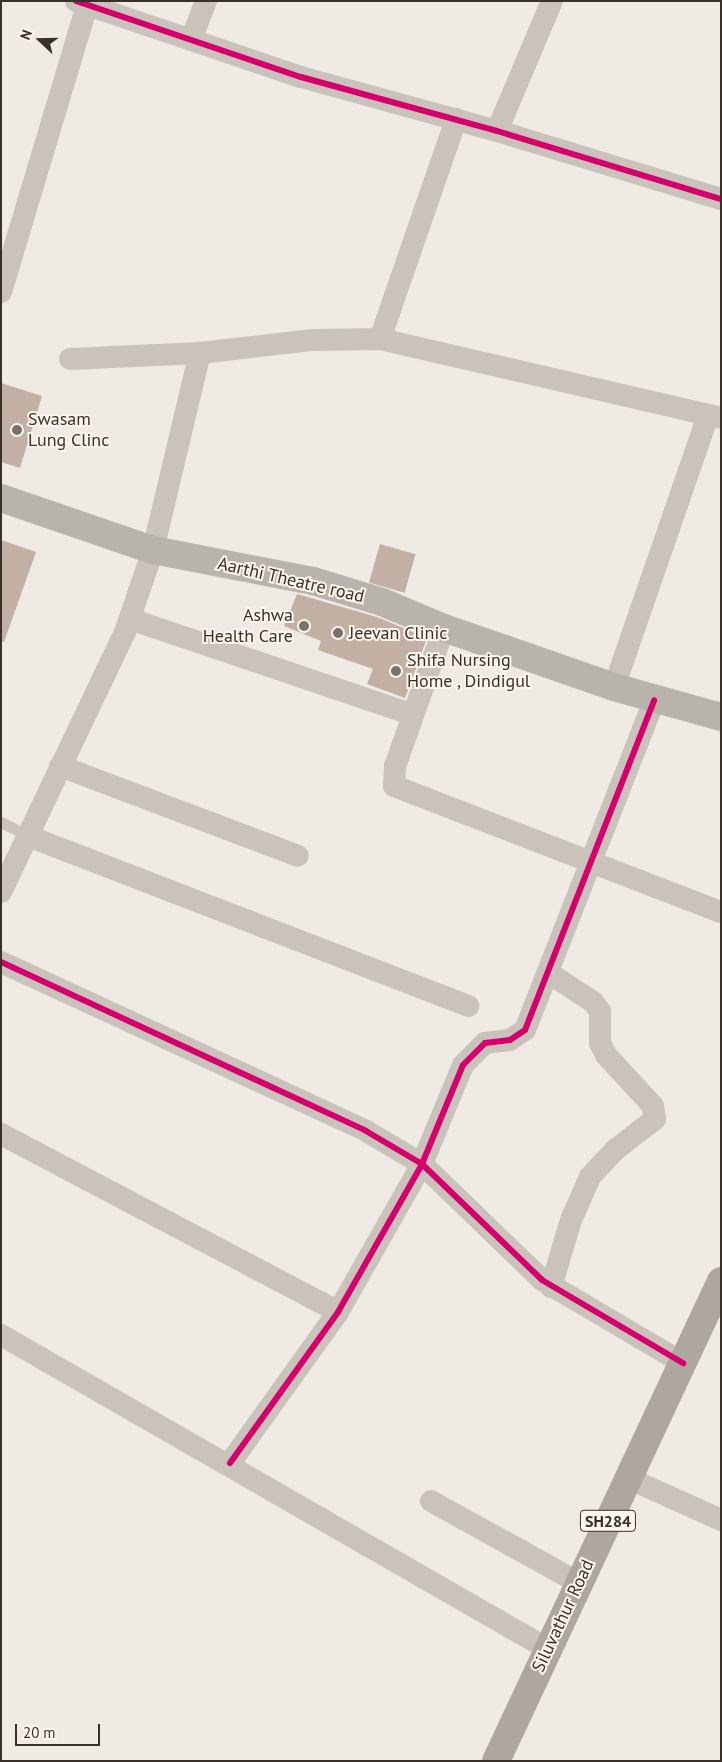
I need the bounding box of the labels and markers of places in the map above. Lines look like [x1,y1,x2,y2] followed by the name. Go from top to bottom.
[28,409,109,452] place label: Swasam Lung Clinc
[10,423,24,437] marker: Swasam Lung Clinc
[203,605,293,648] place label: Ashwa Health Care
[297,619,311,633] marker: Ashwa Health Care
[349,622,447,644] place label: Jeevan Clinic
[331,626,345,640] marker: Jeevan Clinic
[407,650,532,692] place label: Shifa Nursing Home , Dindigul
[389,664,403,678] marker: Shifa Nursing Home , Dindigul

